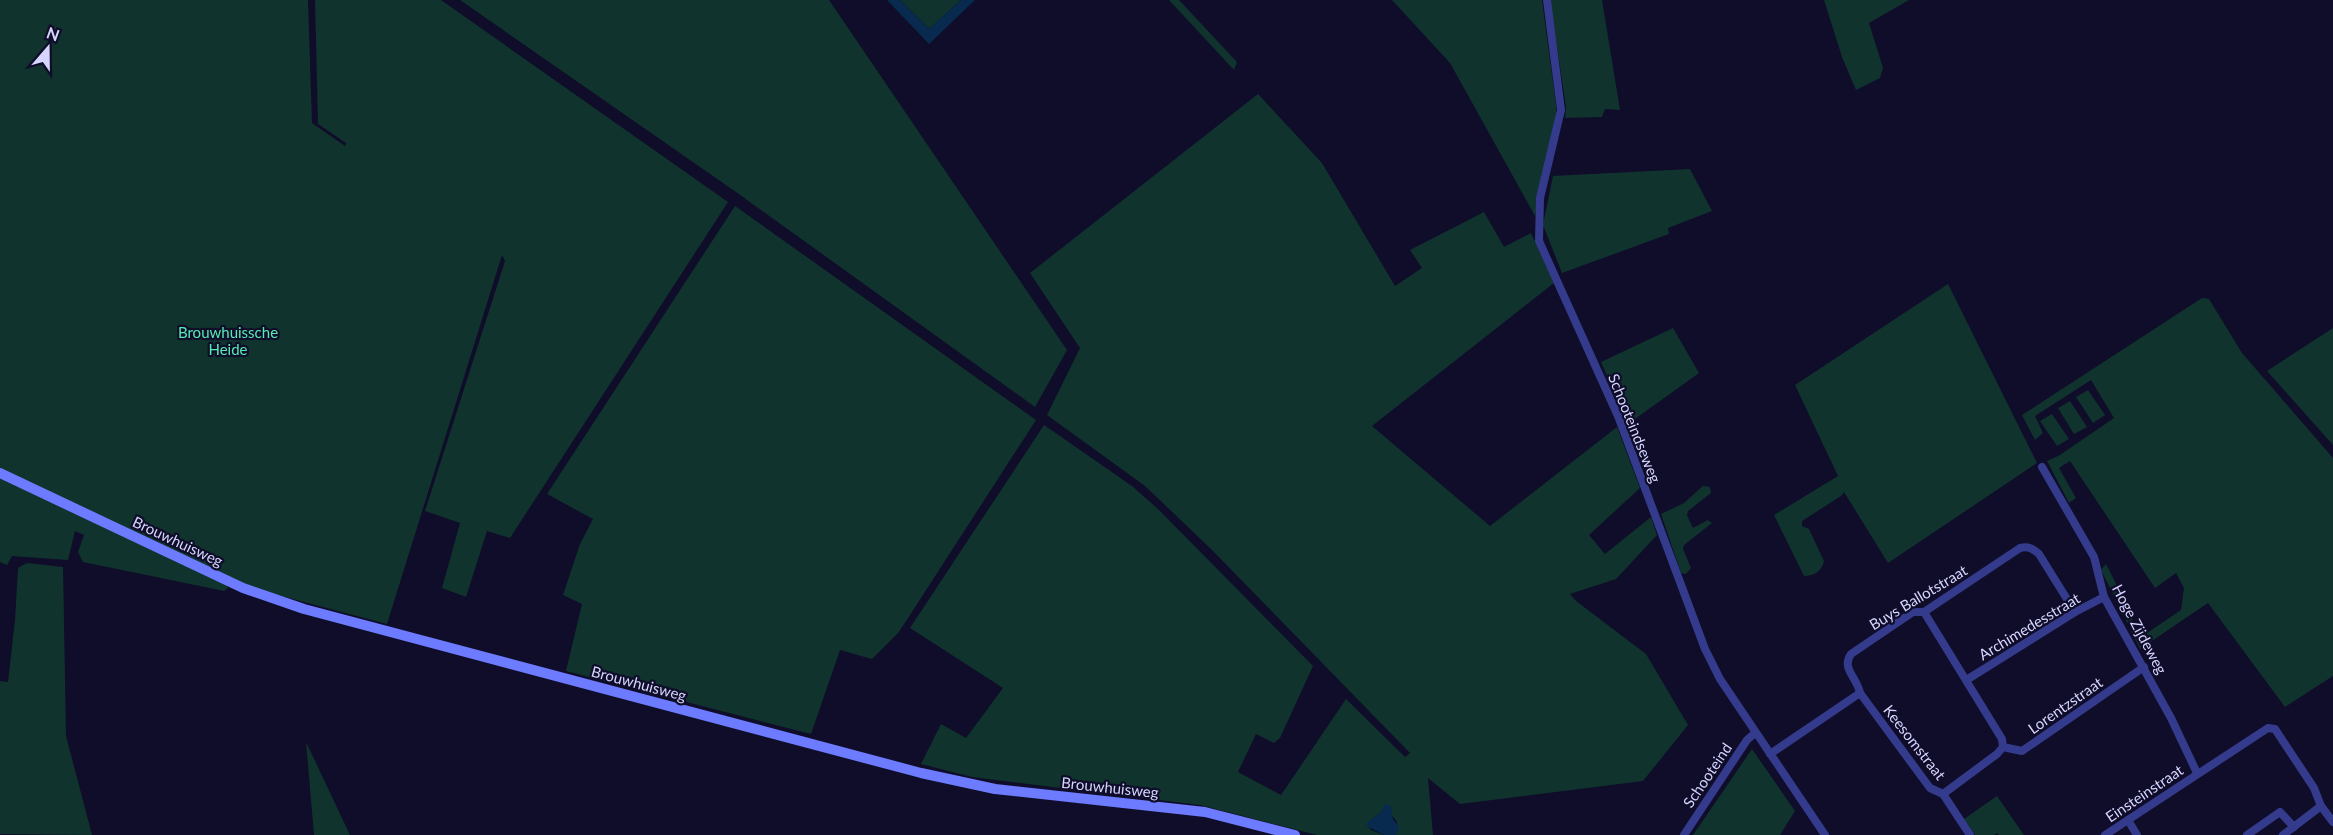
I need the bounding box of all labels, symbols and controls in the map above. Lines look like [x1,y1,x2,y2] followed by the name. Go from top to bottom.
[18,18,78,78] north arrow
[44,22,62,44] text: N
[178,323,278,358] park label: Brouwhuissche Heide
[1605,371,1665,485] street label: Schooteindseweg
[130,512,226,570] street label: Brouwhuisweg
[1866,560,1971,633] street label: Buys Ballotstraat
[2109,581,2171,677] street label: Hoge Zijdeweg
[1975,588,2083,663] street label: Archimedesstraat
[590,662,689,704] street label: Brouwhuisweg
[2024,672,2106,737] street label: Lorentzstraat
[1880,701,1950,783] street label: Keesomstraat
[1679,739,1735,811] street label: Schooteind
[2102,760,2187,826] street label: Einsteinstraat
[1061,773,1160,801] street label: Brouwhuisweg

